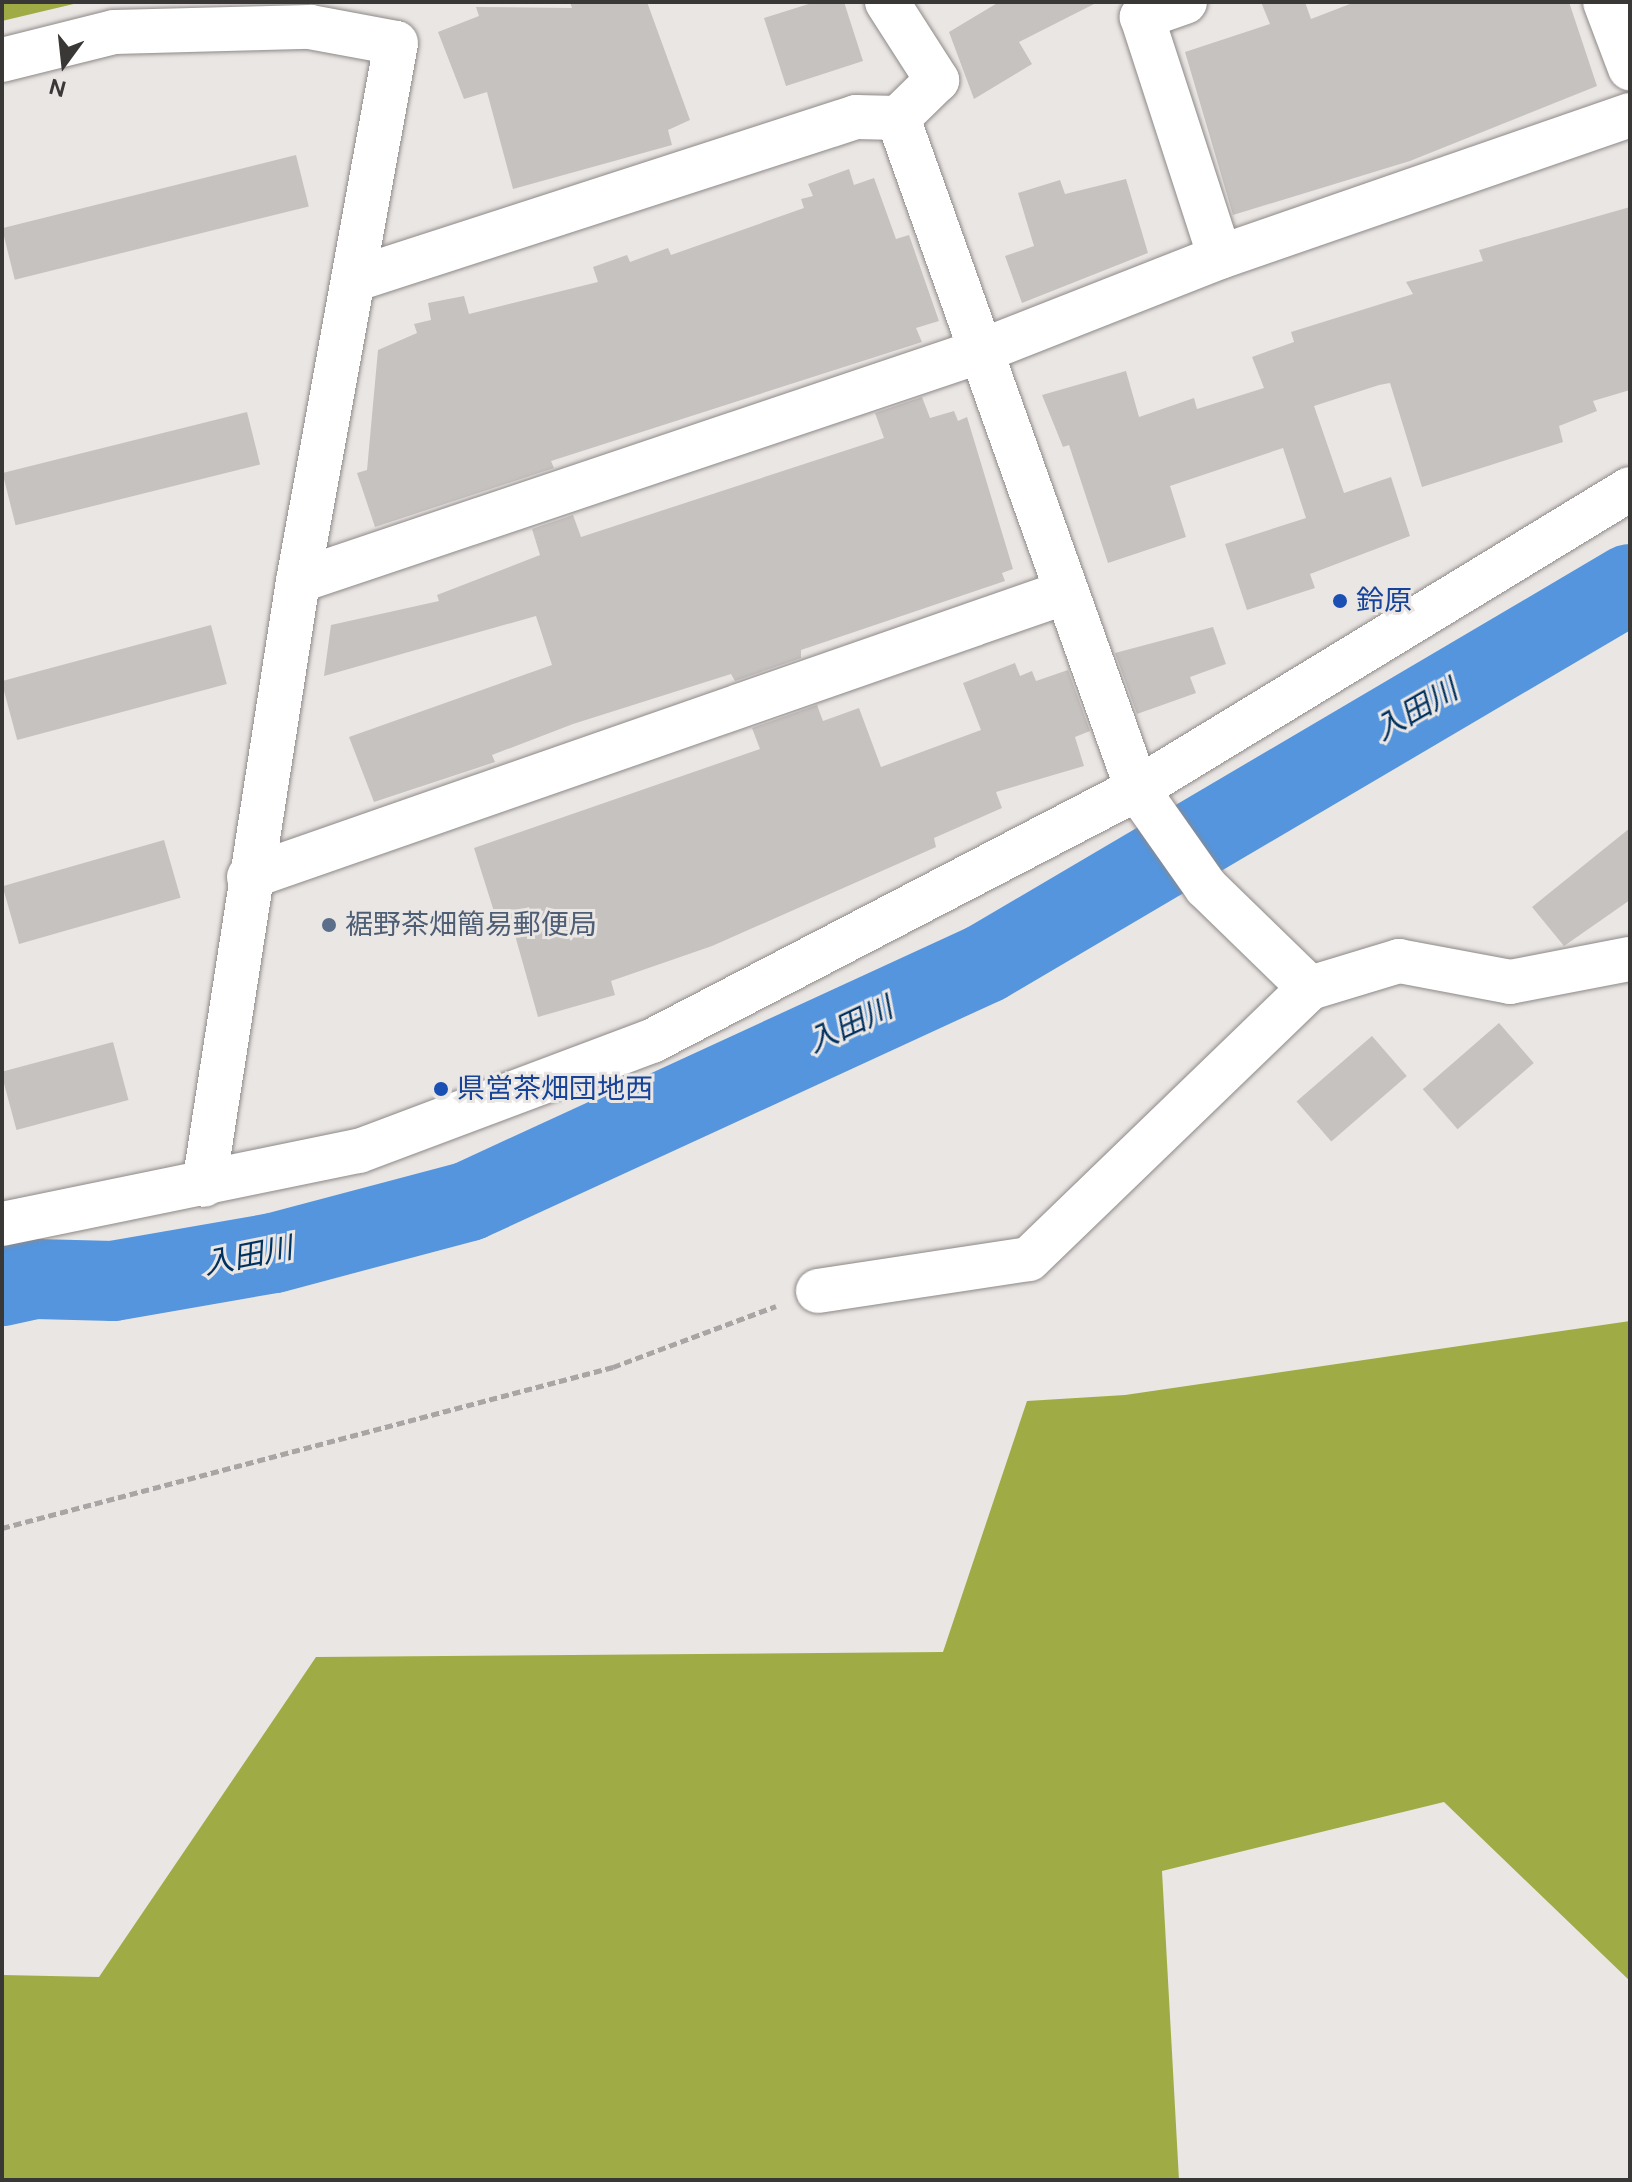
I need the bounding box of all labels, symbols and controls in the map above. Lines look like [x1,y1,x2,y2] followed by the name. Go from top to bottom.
[24,24,104,104] north arrow
[46,72,69,104] text: N
[1356,584,1412,618] place label: 鈴原
[1331,592,1349,610] marker: 鈴原
[1368,672,1464,748] water label: 入田川
[345,908,597,942] place label: 裾野茶畑簡易郵便局
[320,916,338,934] marker: 裾野茶畑簡易郵便局
[802,990,898,1060] water label: 入田川
[457,1072,653,1106] place label: 県営茶畑団地西
[432,1080,450,1098] marker: 県営茶畑団地西
[200,1230,296,1282] water label: 入田川

